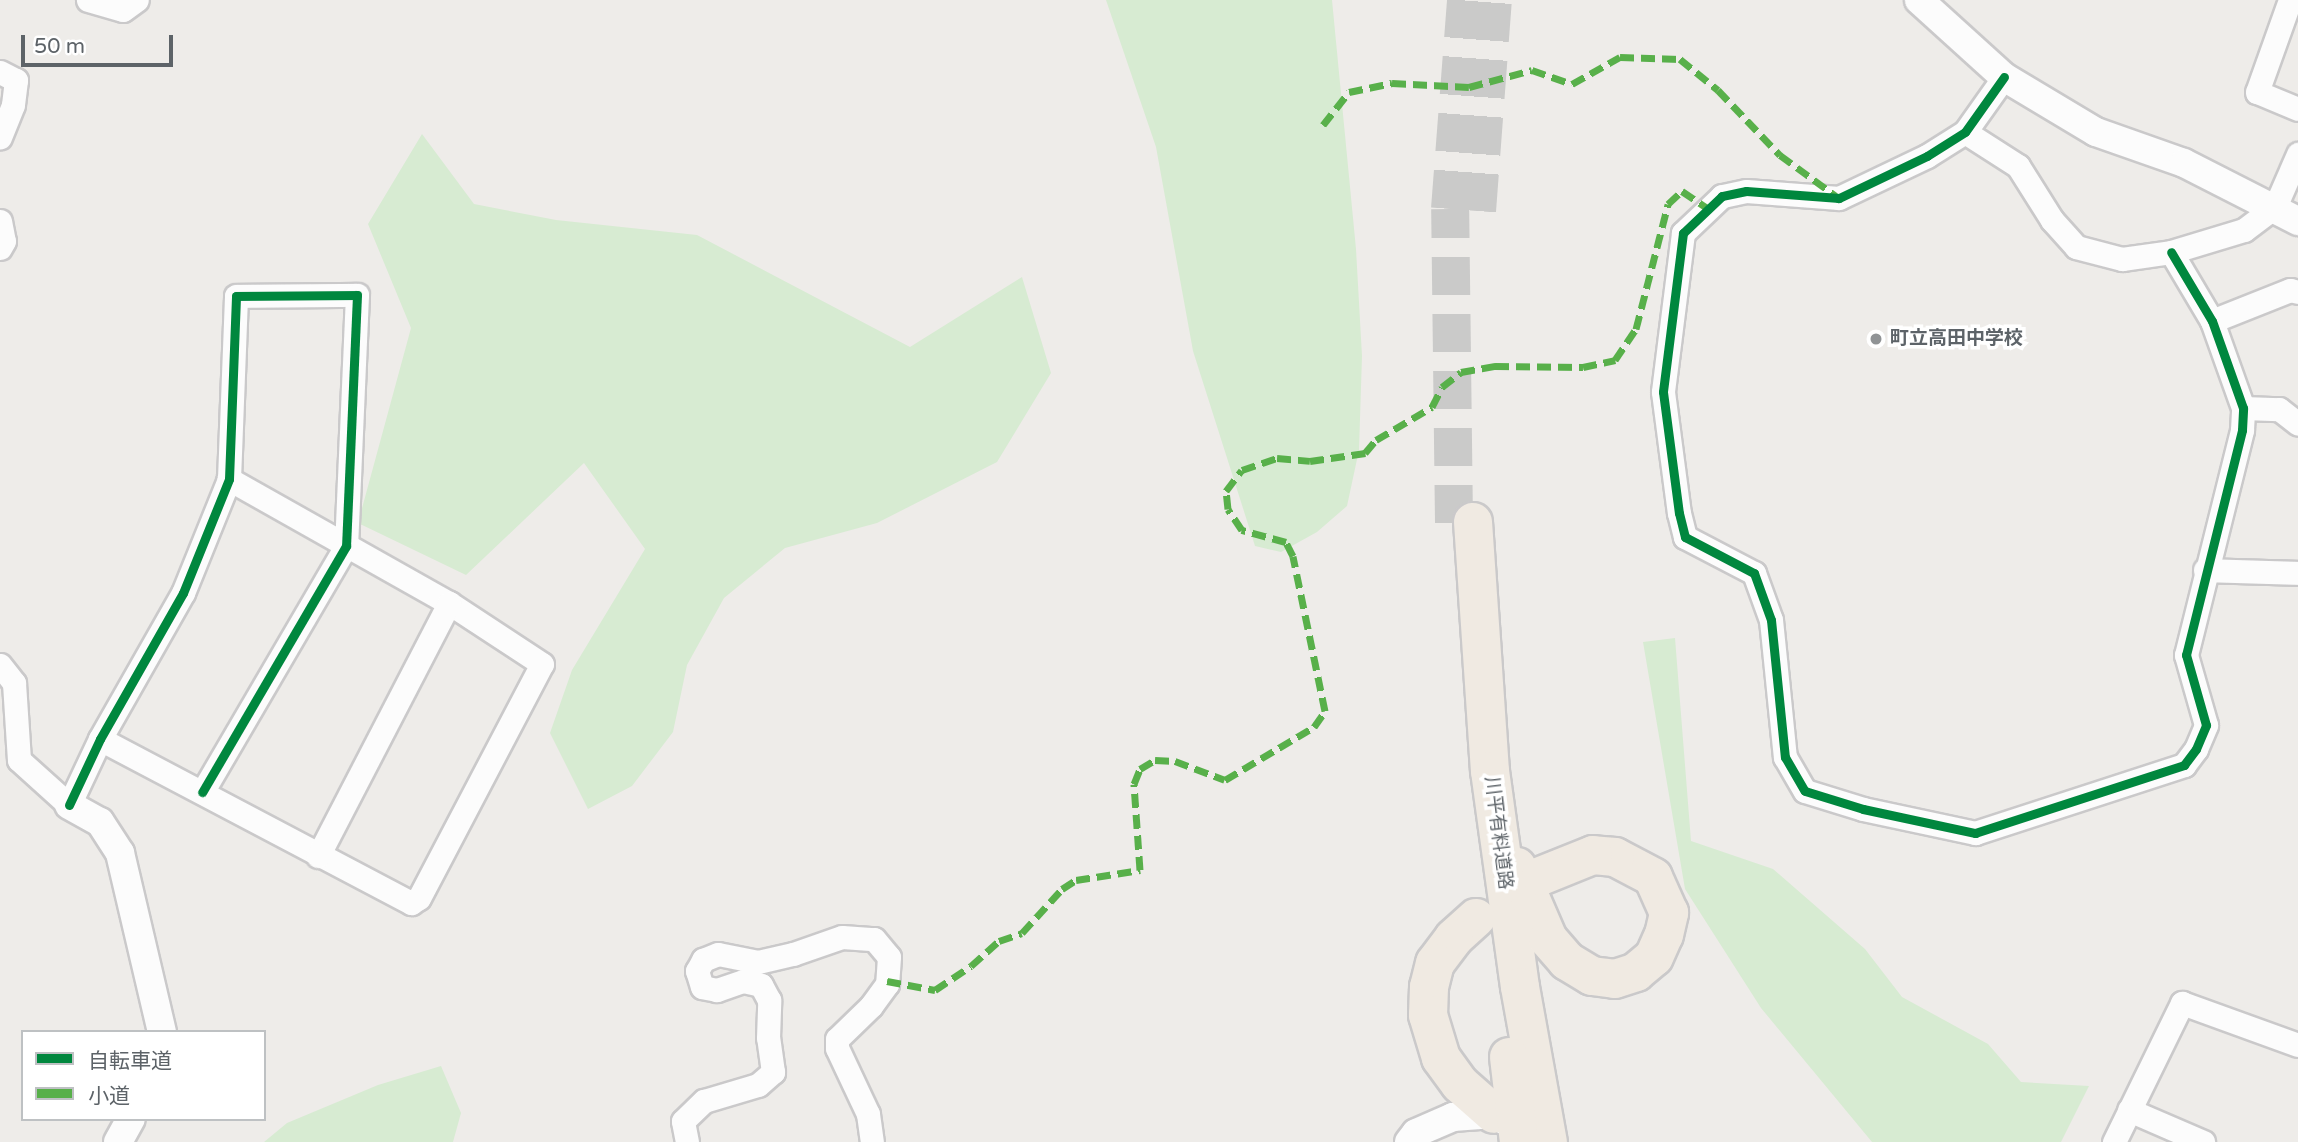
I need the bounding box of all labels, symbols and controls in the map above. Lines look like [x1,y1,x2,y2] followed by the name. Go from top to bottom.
[24,21,177,65] scale bar
[34,34,85,59] text: 50 m
[1890,328,2023,350] place label: 町立高田中学校
[1868,331,1884,347] marker: 町立高田中学校
[1480,775,1516,891] street label: 川平有料道路
[21,1030,266,1121] legend
[88,1049,172,1074] text: 自転車道
[88,1084,130,1109] text: 小道

